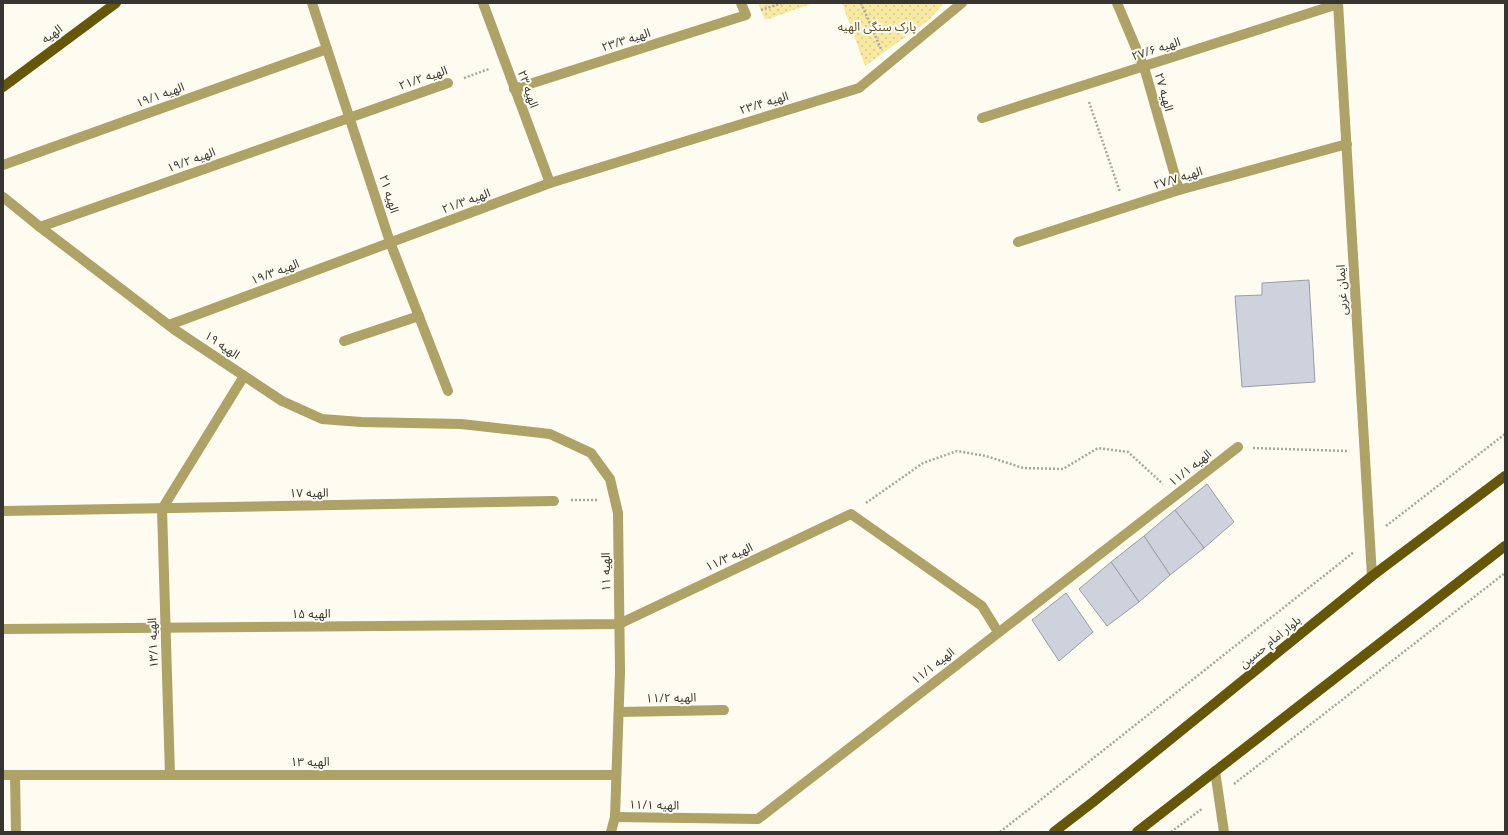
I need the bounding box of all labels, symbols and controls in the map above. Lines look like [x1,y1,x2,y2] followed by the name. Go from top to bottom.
[838,18,916,35] park label: پارک سنگی الهیه
[38,20,66,47] street label: الهیه
[599,24,653,55] street label: الهیه ۲۳/۳
[1129,33,1183,64] street label: الهیه ۲۷/۶
[396,61,450,94] street label: الهیه ۲۱/۲
[514,67,543,110] street label: الهیه ۲۳
[1151,71,1178,113] street label: الهیه ۲۷
[133,78,187,111] street label: الهیه ۱۹/۱
[737,87,791,118] street label: الهیه ۲۳/۴
[164,143,218,176] street label: الهیه ۱۹/۲
[1151,162,1205,193] street label: الهیه ۲۷/۷
[375,173,404,215] street label: الهیه ۲۱
[439,184,493,217] street label: الهیه ۲۱/۳
[248,255,302,289] street label: الهیه ۱۹/۳
[1332,264,1351,316] street label: ایمان غربی
[201,327,243,363] street label: الهیه ۱۹
[1165,445,1215,490] street label: الهیه ۱۱/۱
[289,484,329,501] street label: الهیه ۱۷
[702,538,755,575] street label: الهیه ۱۱/۳
[597,552,614,592] street label: الهیه ۱۱
[291,605,331,622] street label: الهیه ۱۵
[1235,611,1305,673] street label: بلوار امام حسین
[143,617,162,669] street label: الهیه ۱۳/۱
[908,643,958,688] street label: الهیه ۱۱/۱
[646,689,697,706] street label: الهیه ۱۱/۲
[290,753,330,770] street label: الهیه ۱۳
[629,796,680,813] street label: الهیه ۱۱/۱

